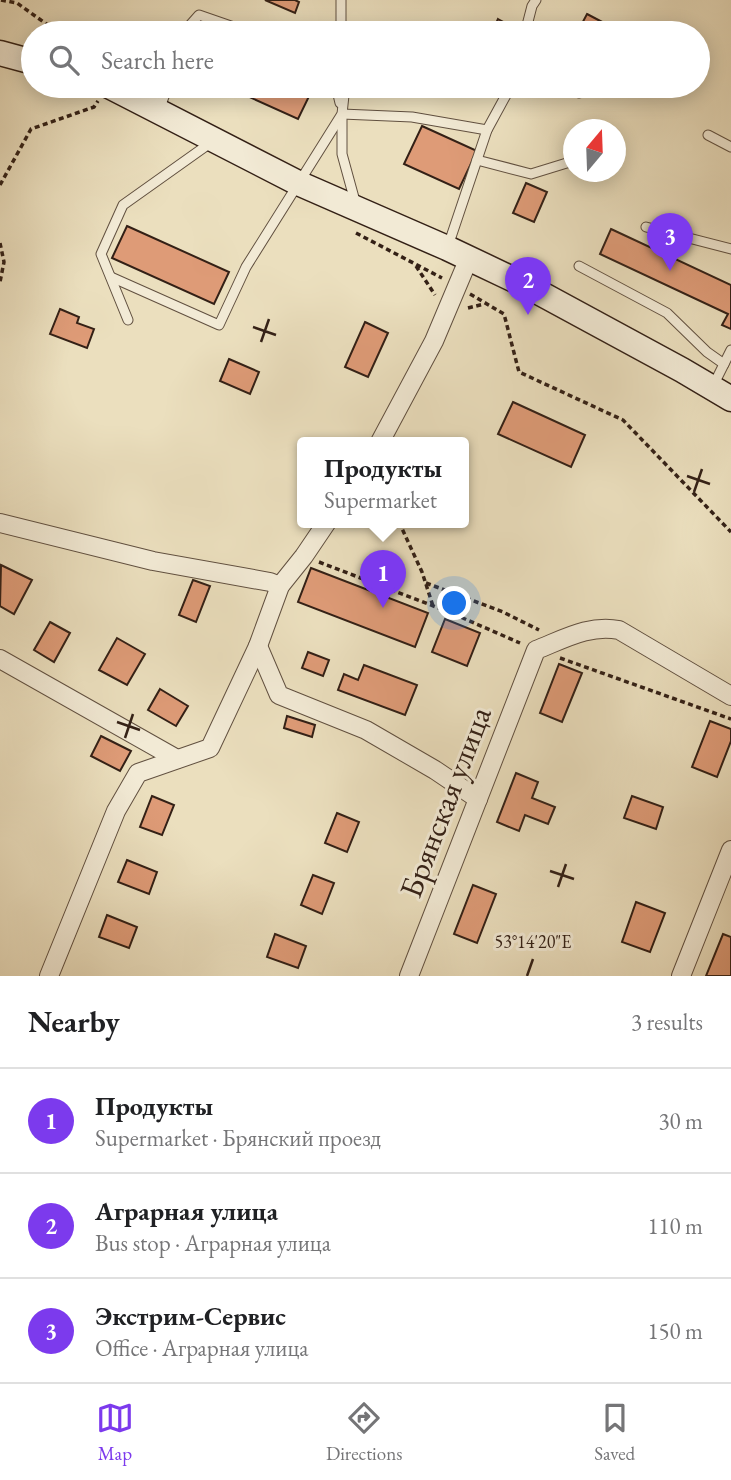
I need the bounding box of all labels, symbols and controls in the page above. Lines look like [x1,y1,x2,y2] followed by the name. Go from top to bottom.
[21,21,710,98] search box
[45,41,83,79] icon: search
[101,43,214,77] text: Search here
[563,119,626,182] north arrow
[647,213,693,271] pin: 3
[505,257,551,315] pin: 2
[297,437,469,528] popup
[324,451,442,485] text: Продукты
[324,485,437,515] text: Supermarket
[360,550,406,608] pin: 1
[437,586,471,620] your location
[389,700,501,904] street label: Брянская улица
[495,930,571,953] text: 53°14'20"E
[28,1002,120,1041] text: Nearby
[631,1007,703,1037] text: 3 results
[95,1089,213,1123] text: Продукты
[45,1106,57,1136] text: 1
[658,1106,703,1136] text: 30 m
[95,1123,381,1153] text: Supermarket · Брянский проезд
[95,1194,278,1228] text: Аграрная улица
[45,1211,57,1241] text: 2
[647,1211,703,1241] text: 110 m
[95,1228,331,1258] text: Bus stop · Аграрная улица
[95,1299,286,1333] text: Экстрим-Сервис
[45,1316,57,1346] text: 3
[647,1316,703,1346] text: 150 m
[95,1333,308,1363] text: Office · Аграрная улица
[96,1399,134,1466] tab: Map
[326,1399,402,1466] tab: Directions
[594,1399,635,1466] tab: Saved

